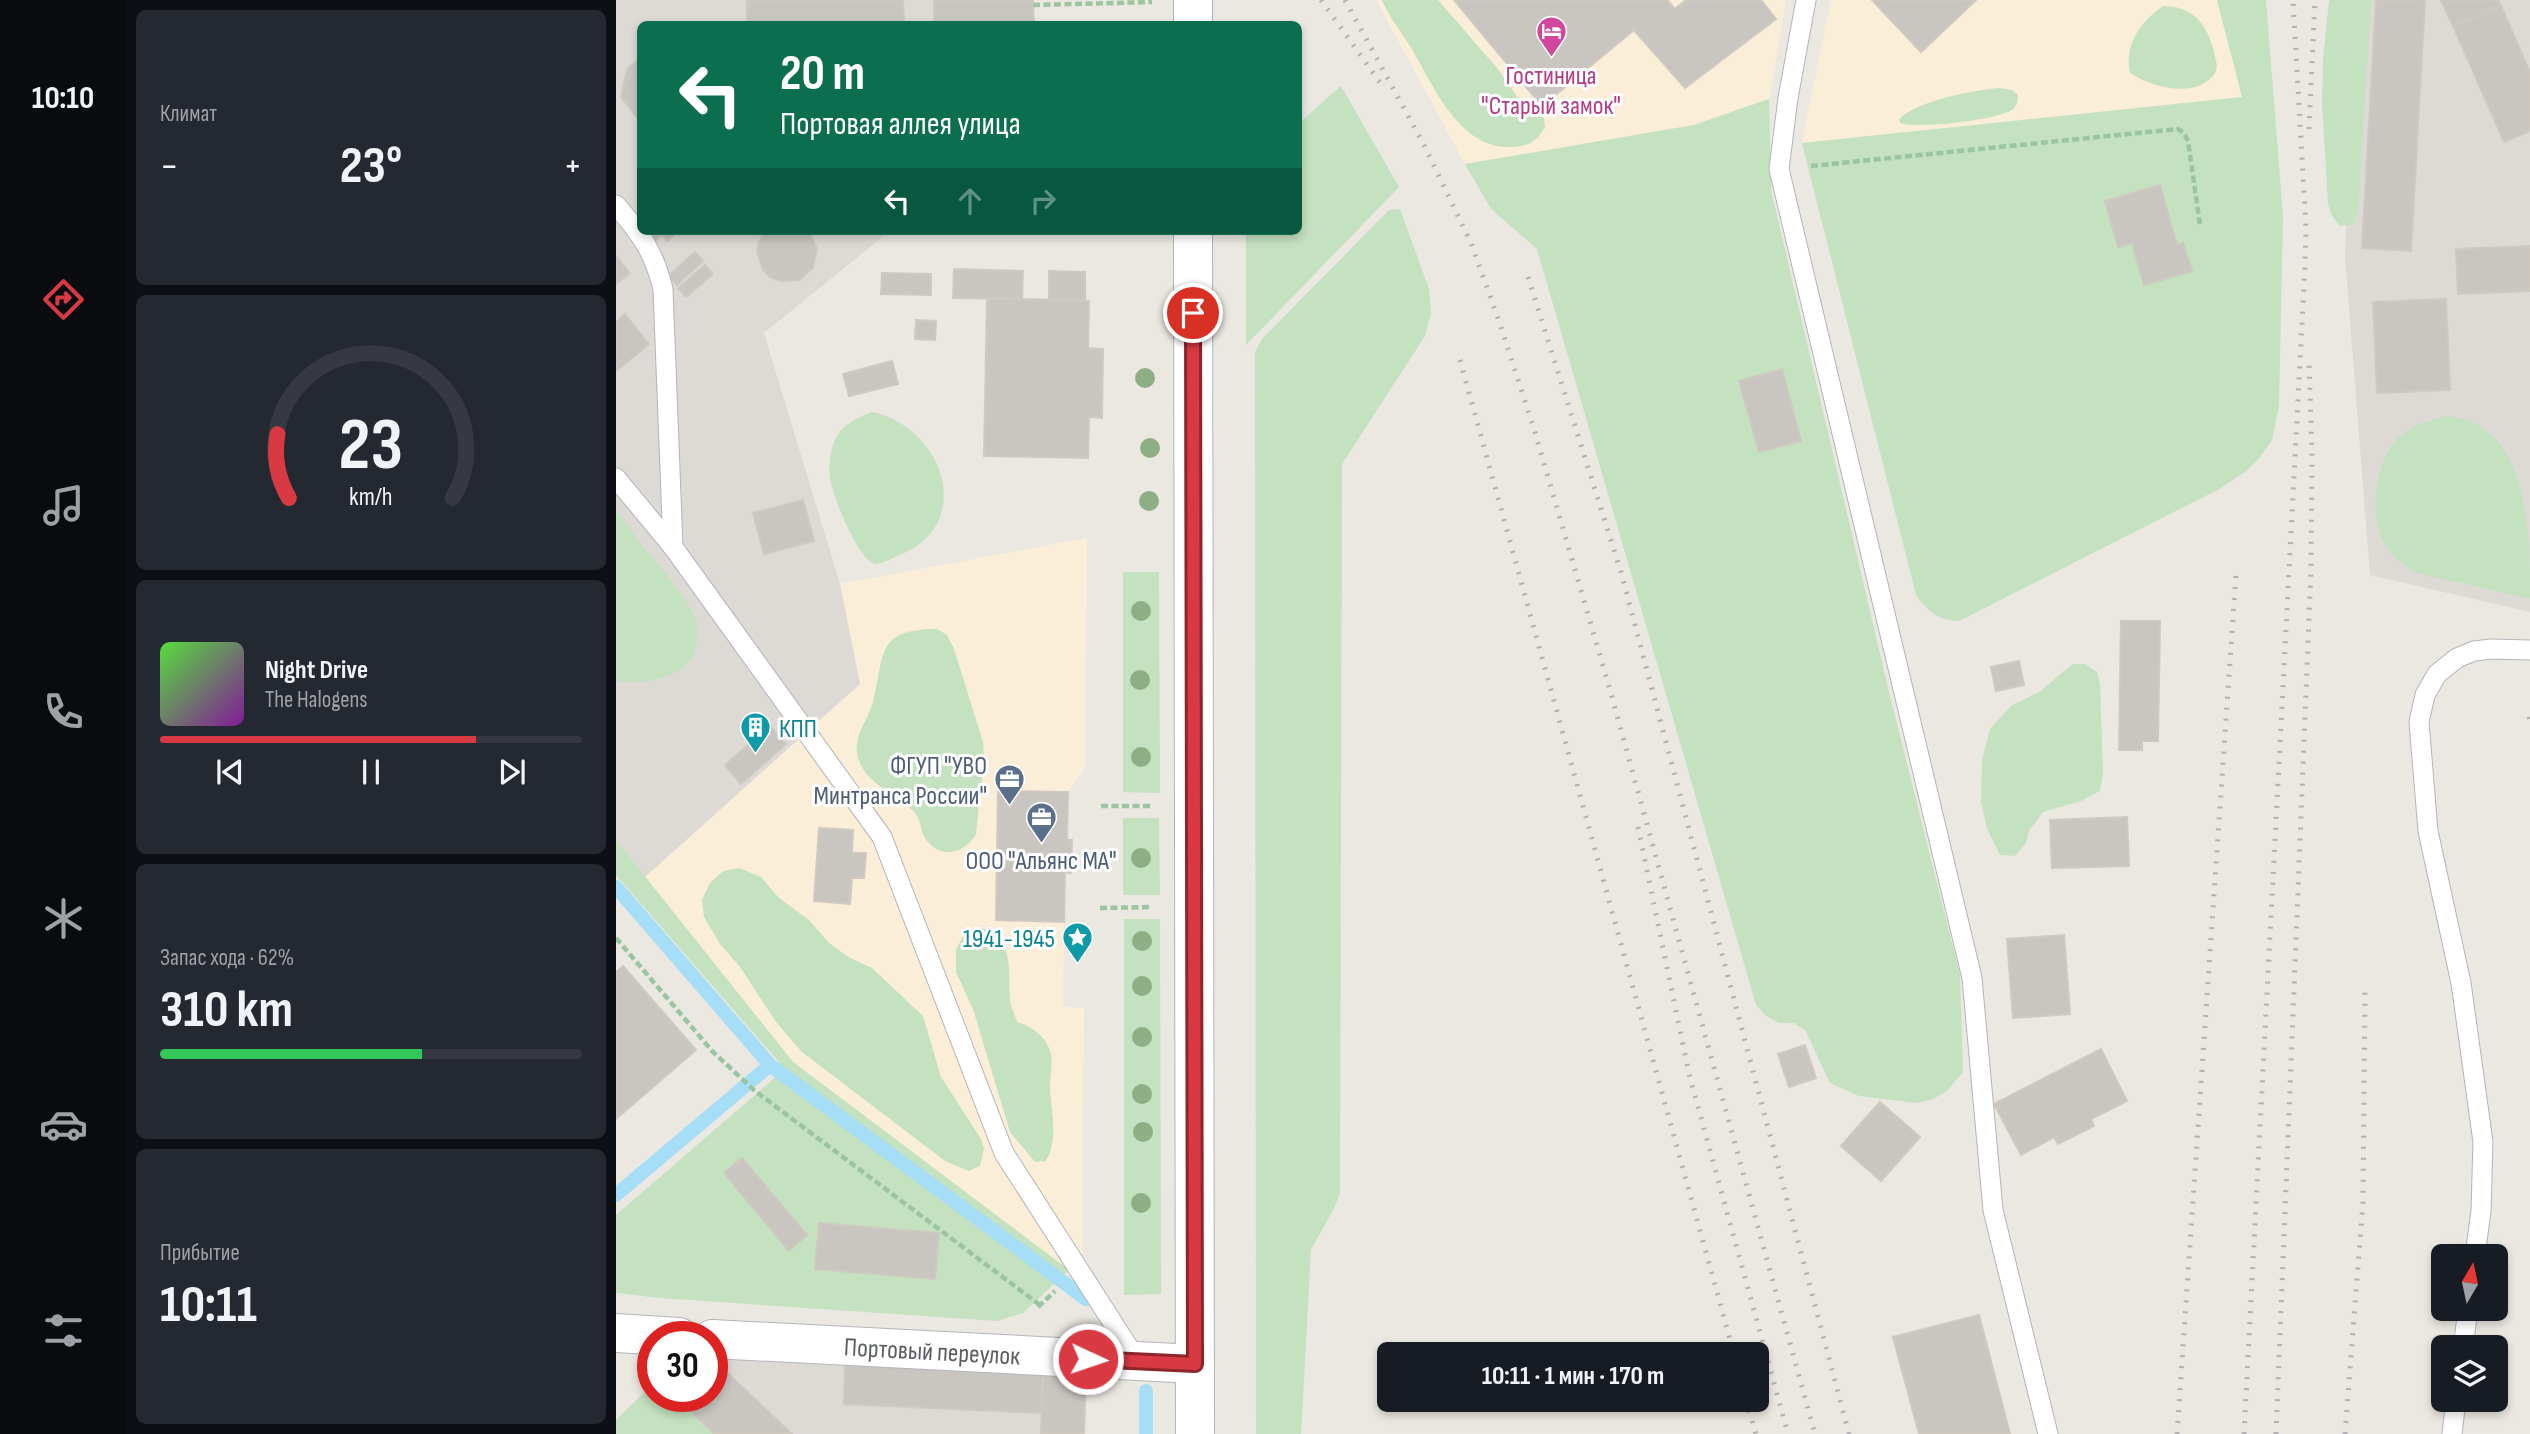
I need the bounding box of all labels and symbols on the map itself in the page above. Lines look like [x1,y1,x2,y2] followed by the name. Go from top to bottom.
[1534,15,1568,59] hotel icon: Гостиница "Старый замок"
[1481,61,1621,122] place label: Гостиница "Старый замок"
[1163,283,1223,343] pin
[739,711,773,755] building icon: КПП
[779,714,817,745] place label: КПП
[814,751,987,812] place label: ФГУП "УВО Минтранса России"
[993,763,1027,807] office icon: ФГУП "УВО Минтранса России"
[1024,800,1058,844] office icon: ООО "Альянс МА"
[965,846,1117,877] place label: ООО "Альянс МА"
[1061,921,1095,965] place icon: 1941-1945
[963,924,1055,955] place label: 1941-1945
[2431,1244,2508,1321] north arrow
[637,1321,728,1412] speed limit sign: 30
[1051,1322,1125,1396] position arrow
[843,1332,1021,1373] street label: Портовый переулок

